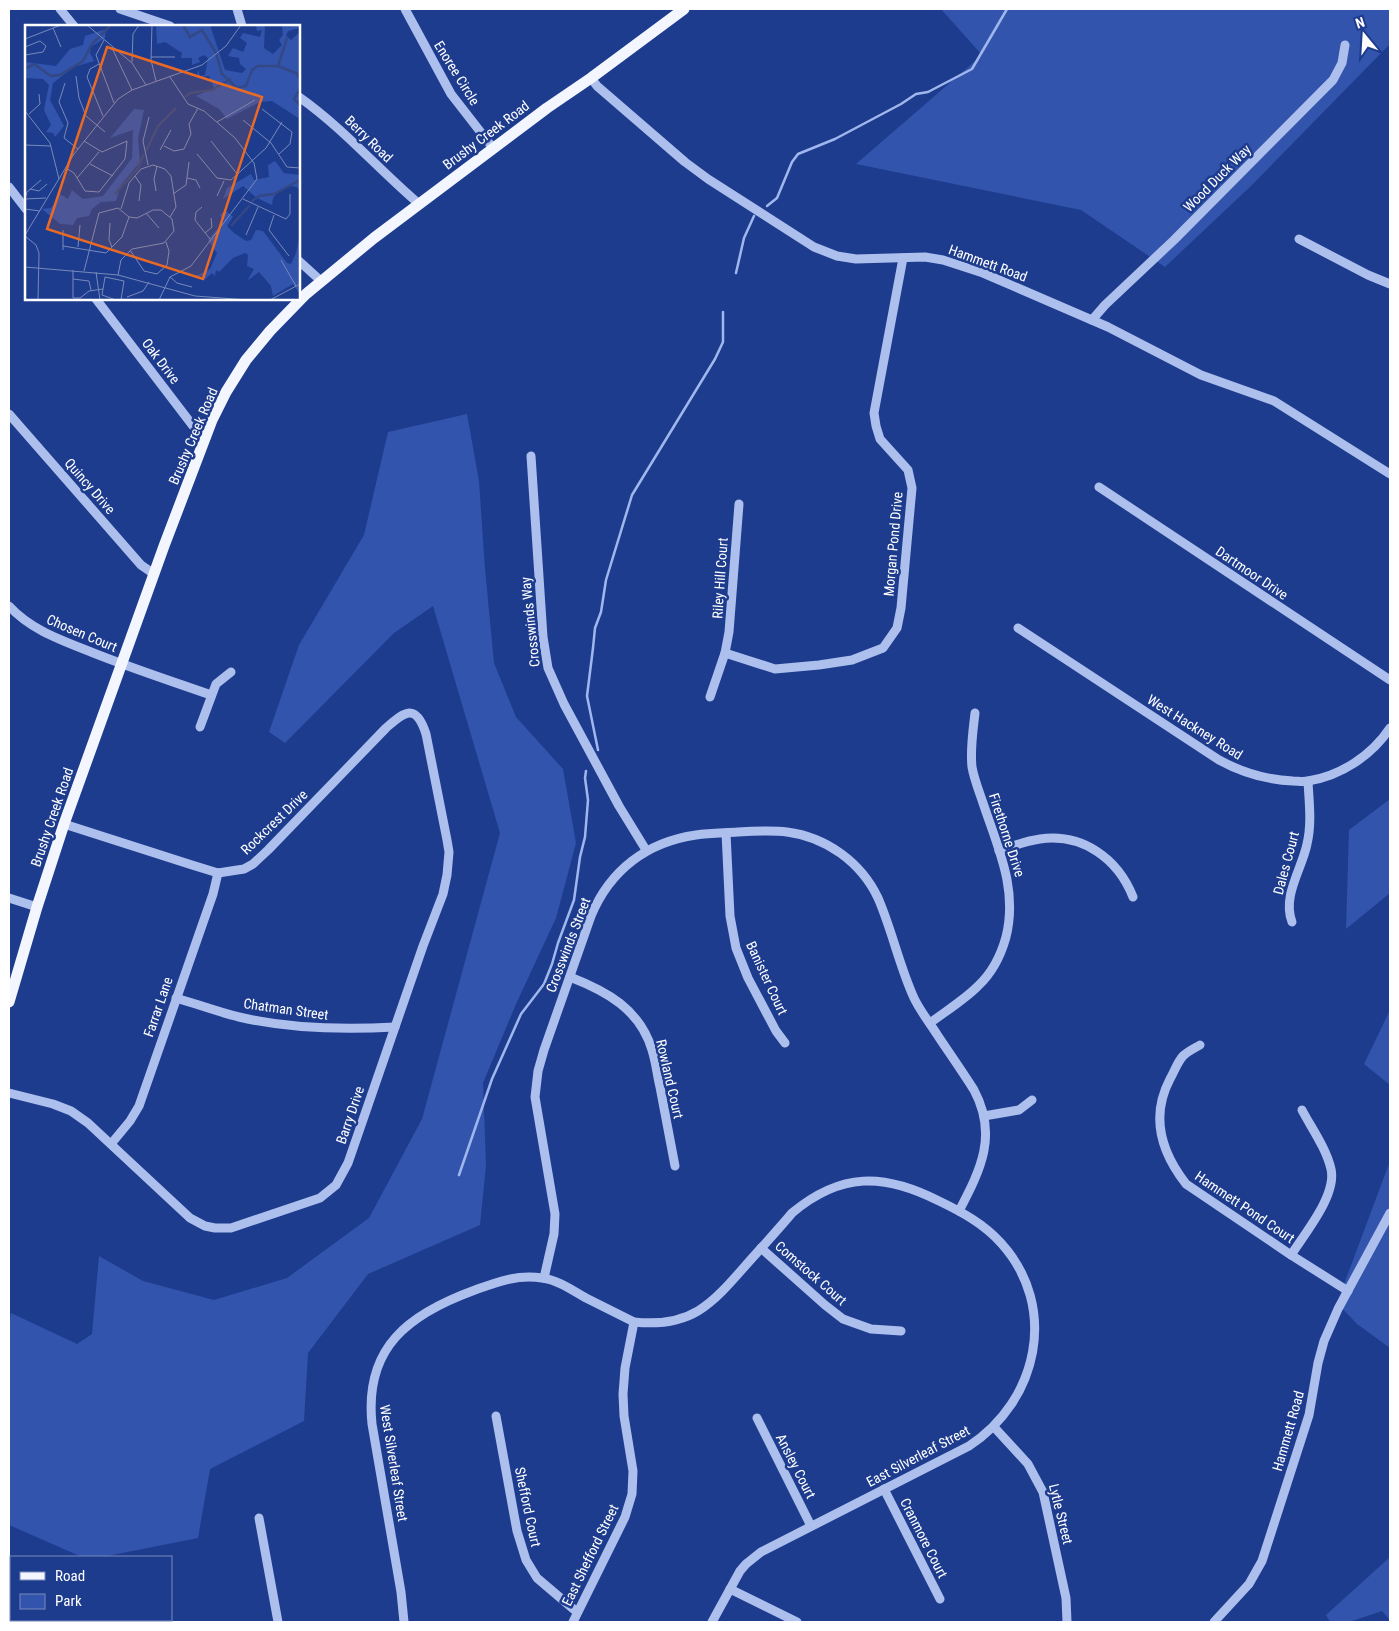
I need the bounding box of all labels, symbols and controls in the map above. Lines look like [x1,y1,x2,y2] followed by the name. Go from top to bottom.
[1339,10,1389,60] north arrow
[1353,14,1367,32] text: N
[25,25,300,300] inset map
[431,38,483,108] street label: Enoree Circle
[440,97,532,173] street label: Brushy Creek Road
[342,112,396,166] street label: Berry Road
[1180,141,1254,215] street label: Wood Duck Way
[946,241,1030,285] street label: Hammett Road
[139,335,183,387] street label: Oak Drive
[165,385,221,487] street label: Brushy Creek Road
[61,455,119,517] street label: Quincy Drive
[880,491,906,597] street label: Morgan Pond Drive
[709,537,731,619] street label: Riley Hill Court
[1213,543,1291,603] street label: Dartmoor Drive
[517,576,543,668] street label: Crosswinds Way
[44,611,120,655] street label: Chosen Court
[1144,691,1246,763] street label: West Hackney Road
[28,765,76,869] street label: Brushy Creek Road
[238,786,311,858] street label: Rockcrest Drive
[986,791,1028,879] street label: Firethorne Drive
[1270,830,1302,896] street label: Dales Court
[543,895,593,995] street label: Crosswinds Street
[743,939,791,1017] street label: Banister Court
[140,975,176,1039] street label: Farrar Lane
[243,995,329,1023] street label: Chatman Street
[653,1038,687,1120] street label: Rowland Court
[333,1084,367,1146] street label: Barry Drive
[1192,1168,1298,1246] street label: Hammett Pond Court
[772,1238,850,1308] street label: Comstock Court
[1269,1389,1307,1473] street label: Hammett Road
[377,1403,411,1523] street label: West Silverleaf Street
[864,1422,972,1490] street label: East Silverleaf Street
[773,1431,819,1501] street label: Ansley Court
[512,1466,544,1548] street label: Shefford Court
[1046,1482,1076,1546] street label: Lytle Street
[897,1495,951,1581] street label: Cranmore Court
[558,1502,622,1608] street label: East Shefford Street
[10,1556,172,1621] legend
[55,1567,85,1585] text: Road
[55,1592,82,1610] text: Park

